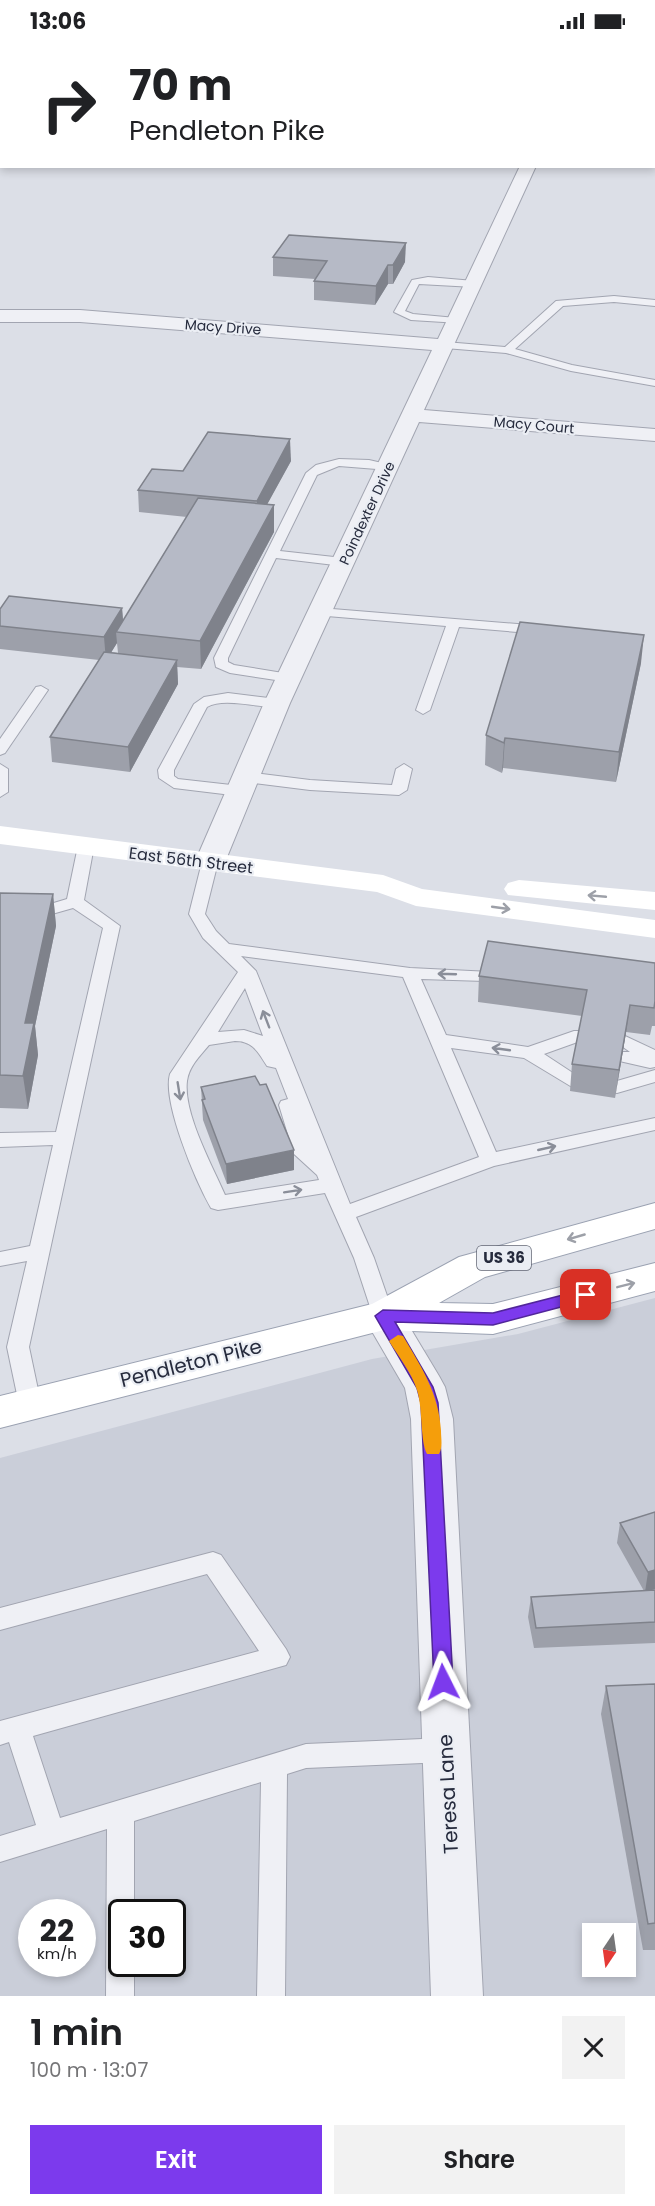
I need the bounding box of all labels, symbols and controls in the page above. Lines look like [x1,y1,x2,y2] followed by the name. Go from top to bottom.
[30,6,86,37] text: 13:06
[129,56,232,115] text: 70 m
[30,66,108,144] icon: right
[129,112,325,149] text: Pendleton Pike
[184,314,262,340] street label: Macy Drive
[493,412,575,438] street label: Macy Court
[334,458,400,568] street label: Poindexter Drive
[128,841,254,880] street label: East 56th Street
[587,890,607,901] one-way arrow
[491,903,511,914] one-way arrow
[438,969,458,980] one-way arrow
[260,1010,271,1029] one-way arrow
[491,1044,511,1055] one-way arrow
[174,1081,185,1101] one-way arrow
[538,1141,557,1153] one-way arrow
[283,1185,303,1196] one-way arrow
[567,1232,586,1243] one-way arrow
[477,1246,531,1270] road number: US 36
[560,1269,611,1320] pin
[569,1278,602,1311] icon: arrive
[616,1278,635,1290] one-way arrow
[117,1332,265,1394] street label: Pendleton Pike
[411,1650,475,1714] position arrow
[431,1733,465,1855] street label: Teresa Lane
[108,1899,186,1977] speed limit sign: 30
[40,1909,74,1952] text: 22
[582,1923,636,1977] north arrow
[582,1923,636,1977] map controls
[37,1943,77,1964] text: km/h
[30,2007,123,2058] text: 1 min
[562,2016,625,2079] button: close
[30,2056,148,2084] text: 100 m · 13:07
[30,2125,322,2194] button: Exit
[334,2125,625,2194] button: Share

